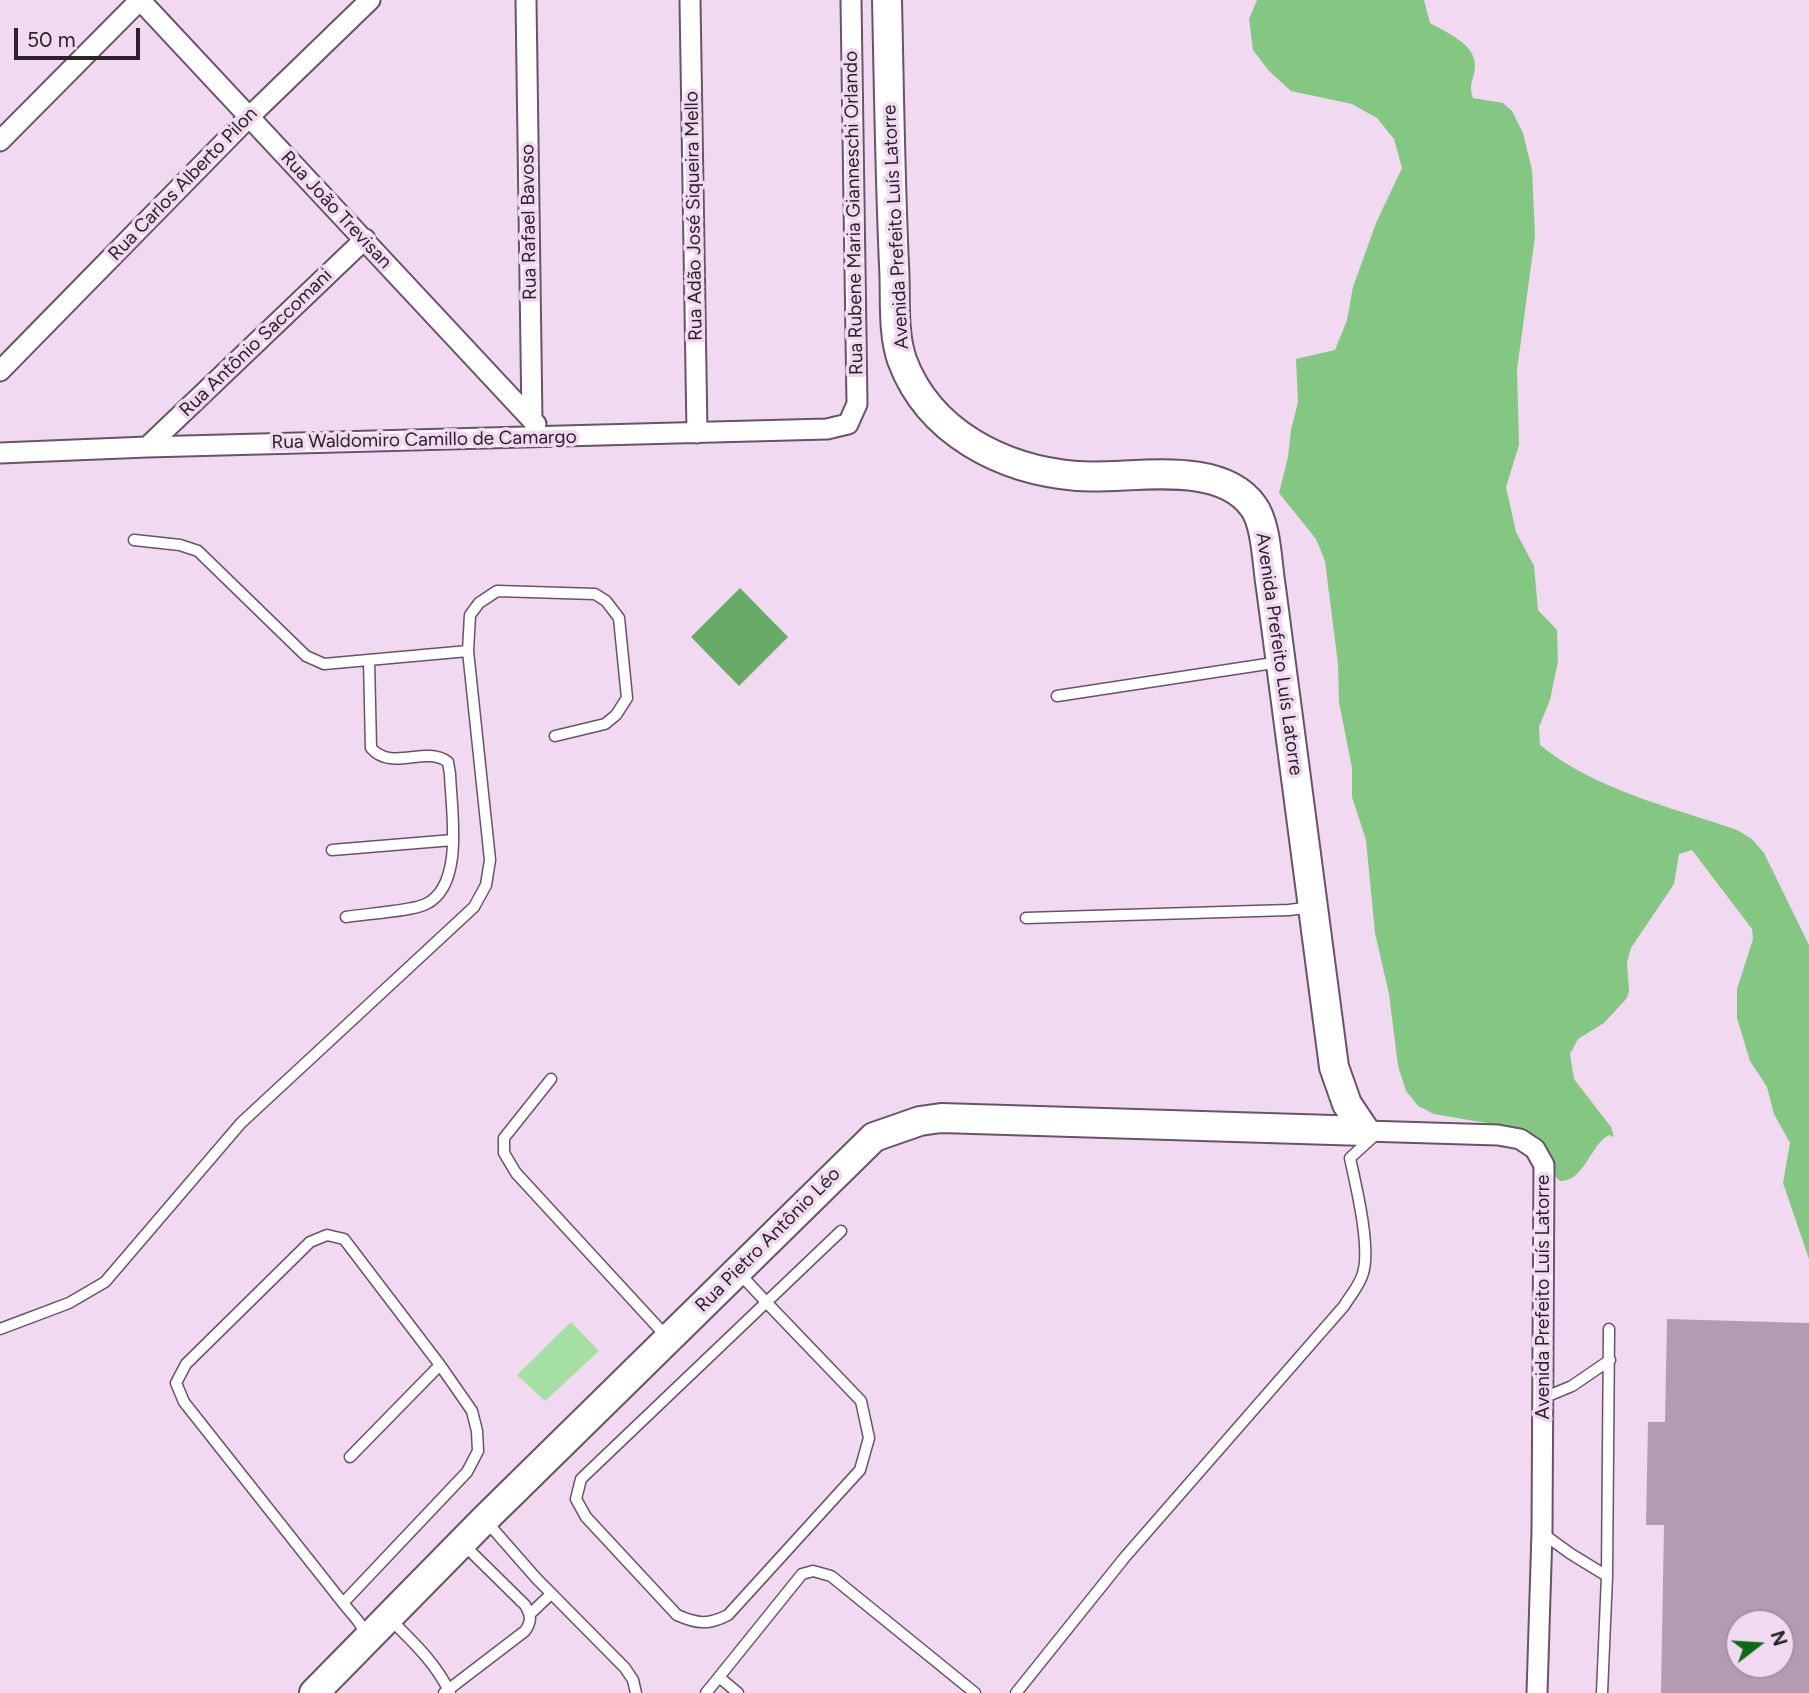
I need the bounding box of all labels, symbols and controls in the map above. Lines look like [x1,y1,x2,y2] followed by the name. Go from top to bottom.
[18,14,144,58] scale bar
[27,27,76,52] text: 50 m
[840,51,868,375] street label: Rua Rubene Maria Gianneschi Orlando
[680,91,708,341] street label: Rua Adão José Siqueira Mello
[104,103,262,265] street label: Rua Carlos Alberto Pilon
[878,104,914,350] street label: Avenida Prefeito Luís Latorre
[516,144,542,300] street label: Rua Rafael Bavoso
[276,146,396,274] street label: Rua João Trevisan
[175,264,337,422] street label: Rua Antônio Saccomani
[271,426,577,454] street label: Rua Waldomiro Camillo de Camargo
[1251,531,1307,777] street label: Avenida Prefeito Luís Latorre
[691,1163,845,1317] street label: Rua Pietro Antônio Léo
[1532,1175,1554,1419] street label: Avenida Prefeito Luís Latorre
[1725,1609,1795,1679] north arrow
[1766,1628,1792,1649] text: N

